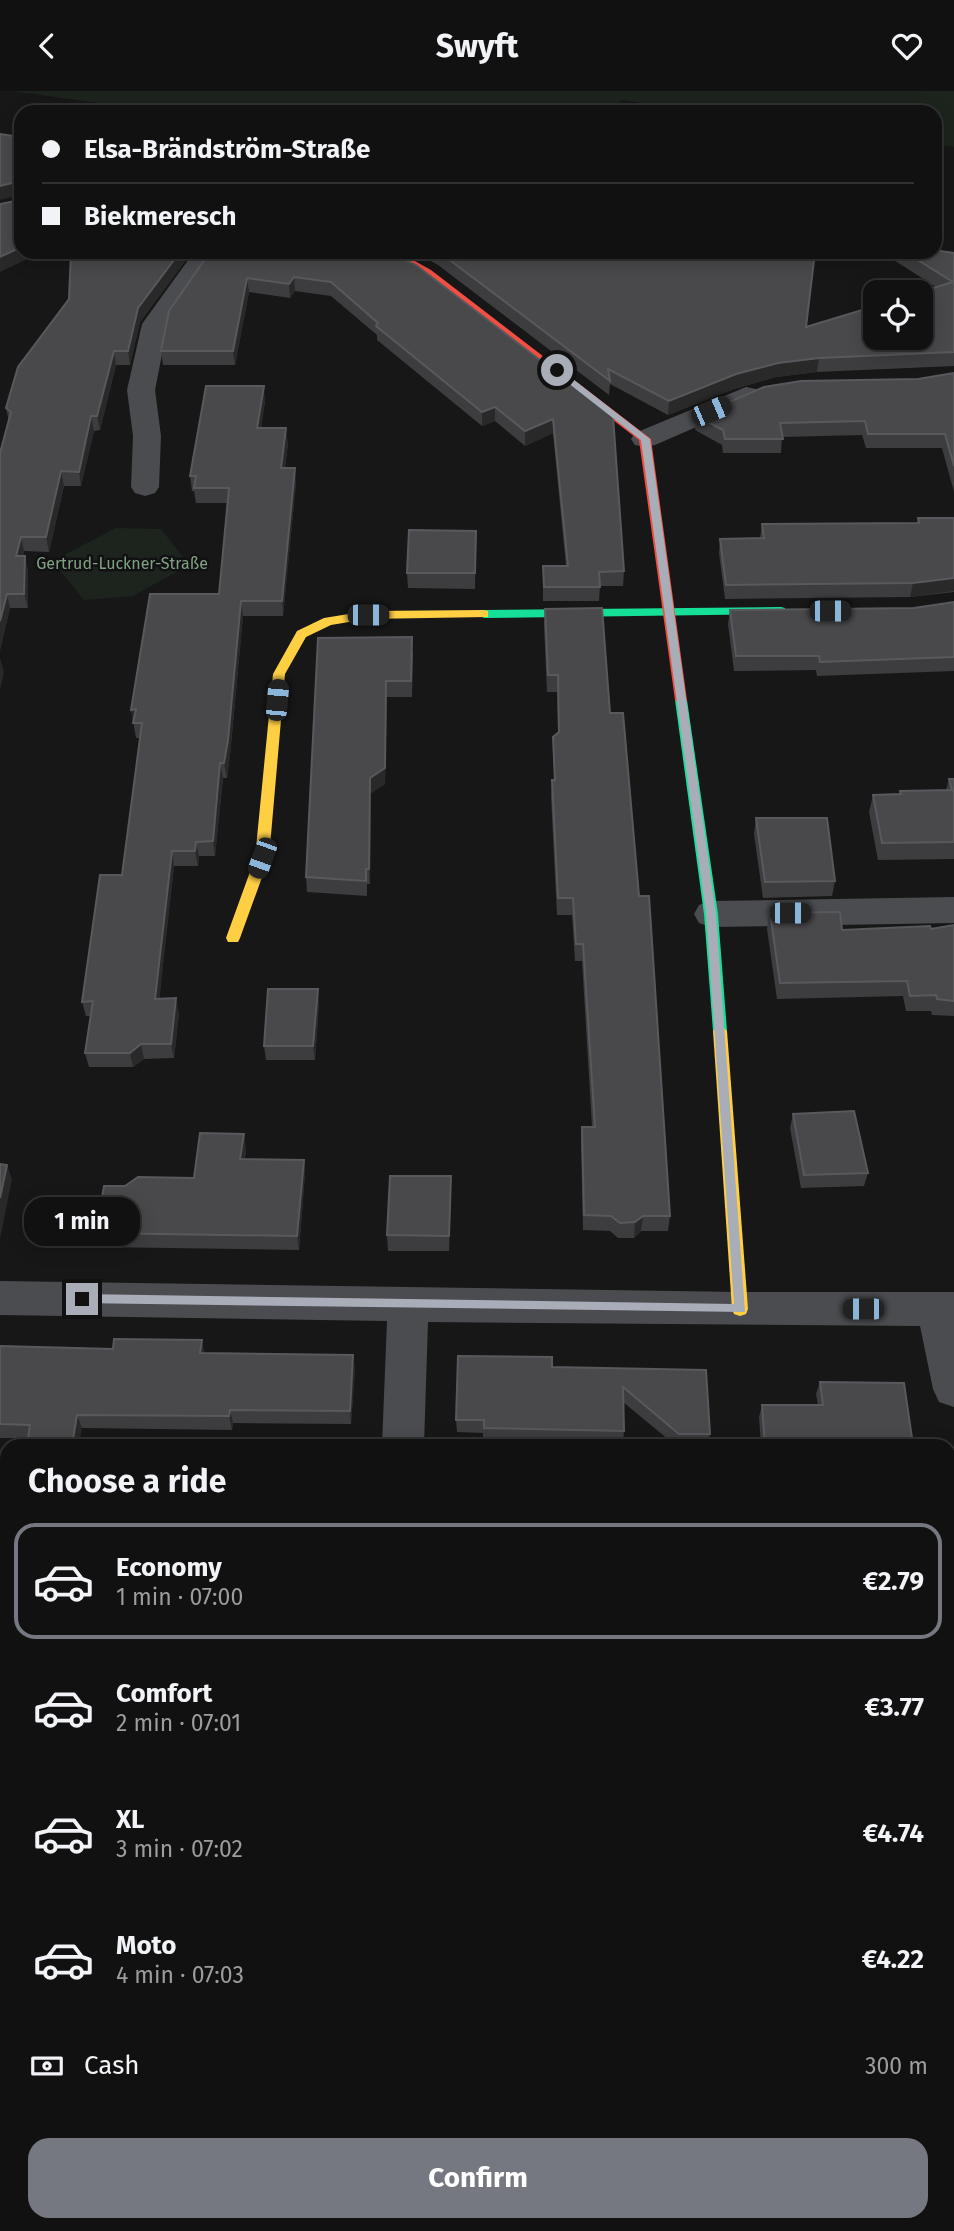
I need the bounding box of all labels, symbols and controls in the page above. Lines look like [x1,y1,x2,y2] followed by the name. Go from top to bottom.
[28,27,66,65] icon: back
[436,27,518,65] text: Swyft
[888,27,926,65] icon: heart
[84,134,370,165] text: Elsa-Brändström-Straße
[84,201,236,232] text: Biekmeresch
[863,280,933,350] map controls
[863,280,933,350] button: locate
[541,354,573,386] route start
[688,393,735,429] car
[36,554,208,573] park label: Gertrud-Luckner-Straße
[810,601,852,622] car
[348,605,390,626] car
[265,678,290,722] car
[245,835,280,881] car
[770,903,812,924] car
[24,1197,140,1247] callout: 1 min
[54,1207,110,1235] text: 1 min
[66,1283,98,1315] route end
[843,1299,885,1320] car
[28,1462,226,1500] text: Choose a ride
[32,1550,95,1613] icon: car
[116,1552,222,1583] text: Economy
[863,1566,924,1597] text: €2.79
[116,1583,243,1611] text: 1 min · 07:00
[32,1676,95,1739] icon: car
[116,1678,212,1709] text: Comfort
[865,1692,924,1723] text: €3.77
[116,1709,241,1737] text: 2 min · 07:01
[32,1802,95,1865] icon: car
[116,1804,144,1835] text: XL
[863,1818,924,1849] text: €4.74
[116,1835,243,1863] text: 3 min · 07:02
[32,1928,95,1991] icon: car
[116,1930,176,1961] text: Moto
[862,1944,924,1975] text: €4.22
[116,1961,244,1989] text: 4 min · 07:03
[28,2047,66,2085] icon: cash
[84,2050,140,2081] text: Cash
[865,2052,928,2080] text: 300 m
[28,2138,928,2218] button: Confirm

